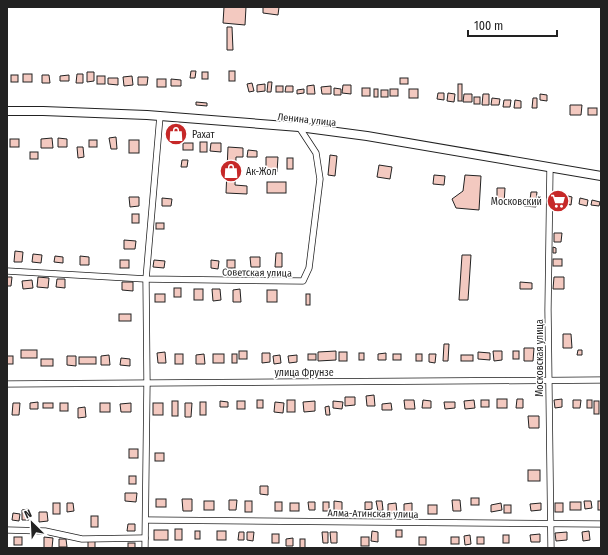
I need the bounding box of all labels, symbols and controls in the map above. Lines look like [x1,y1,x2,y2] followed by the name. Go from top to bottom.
[468,12,557,38] scale bar
[474,19,503,33] text: 100 m
[277,111,337,129] street label: Ленина улица
[163,121,189,147] shop icon: Рахат
[192,129,216,141] place label: Рахат
[218,158,244,184] shop icon: Ак-Жол
[246,166,277,178] place label: Ак-Жол
[545,188,571,214] supermarket icon: Московский
[491,196,542,208] place label: Московский
[222,266,292,280] street label: Советская улица
[534,319,546,397] street label: Московская улица
[274,367,334,379] street label: улица Фрунзе
[12,503,52,543] north arrow
[22,507,34,522] text: N
[327,507,419,521] street label: Алма-Атинская улица

